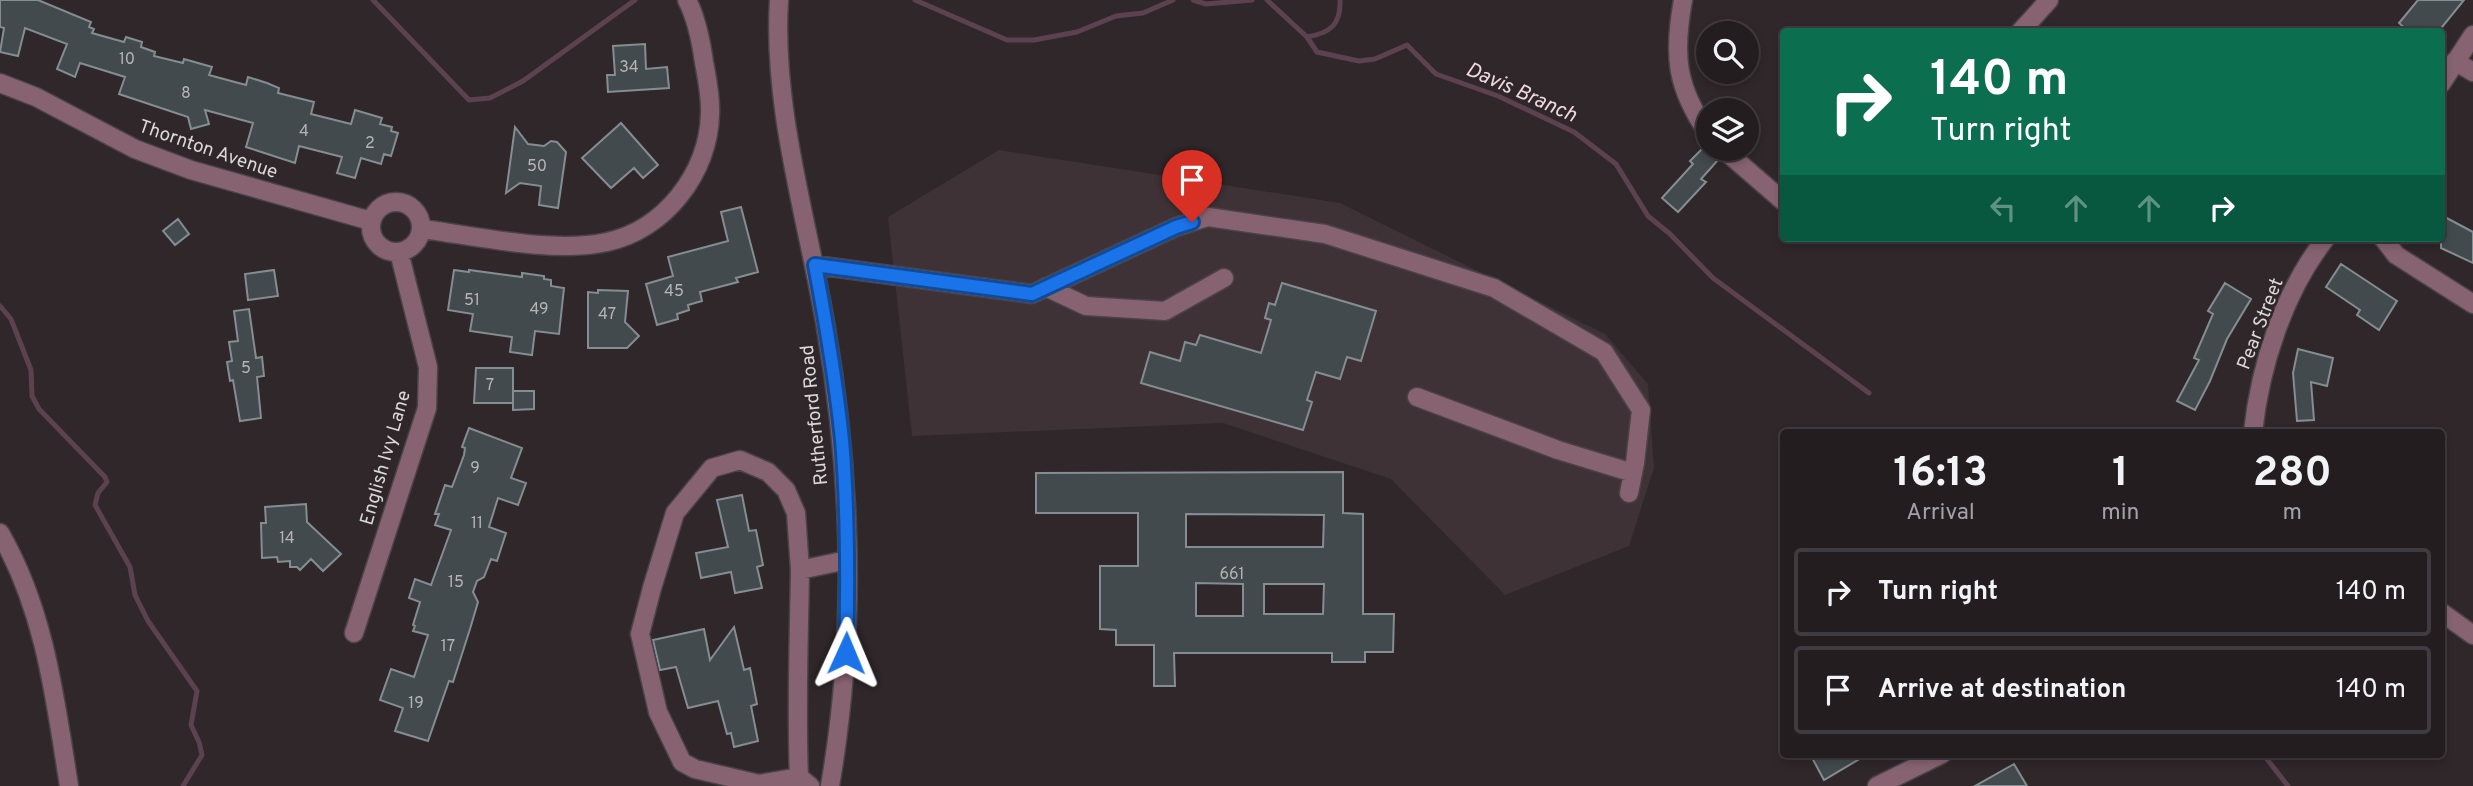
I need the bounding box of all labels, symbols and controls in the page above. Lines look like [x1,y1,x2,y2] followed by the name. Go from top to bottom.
[1696,21,1759,161] map controls
[1696,21,1759,84] button: search
[119,50,135,70] house number: 10
[1930,51,2069,113] text: 140 m
[1815,56,1906,147] icon: right
[1461,57,1581,130] water label: Davis Branch
[619,58,639,78] house number: 34
[181,84,191,104] house number: 8
[1696,98,1759,161] button: layers
[1930,112,2072,152] text: Turn right
[135,115,281,185] street label: Thornton Avenue
[299,122,309,142] house number: 4
[365,134,375,154] house number: 2
[1162,150,1222,222] pin
[527,157,547,177] house number: 50
[1173,161,1211,199] icon: arrive
[1984,189,2022,227] icon: left
[2057,189,2095,227] icon: ahead
[2130,189,2168,227] icon: ahead
[2203,189,2241,227] icon: right
[2232,275,2290,373] street label: Pear Street
[664,282,684,302] house number: 45
[464,291,480,311] house number: 51
[529,300,549,320] house number: 49
[598,305,616,325] house number: 47
[796,344,834,486] street label: Rutherford Road
[241,359,251,379] house number: 5
[486,376,494,396] house number: 7
[355,388,417,528] street label: English Ivy Lane
[1893,448,1988,501] text: 16:13
[2112,448,2129,501] text: 1
[2253,448,2332,501] text: 280
[470,459,480,479] house number: 9
[1906,499,1975,528] text: Arrival
[2101,499,2139,528] text: min
[2282,499,2302,528] text: m
[471,514,483,534] house number: 11
[279,529,295,549] house number: 14
[1219,565,1245,585] house number: 661
[448,573,464,593] house number: 15
[1819,573,1857,611] icon: right
[1878,576,1998,609] text: Turn right
[2336,576,2406,609] text: 140 m
[809,616,883,690] position arrow
[441,637,455,657] house number: 17
[1819,671,1857,709] icon: arrive
[1878,674,2126,707] text: Arrive at destination
[2336,674,2406,707] text: 140 m
[408,694,424,714] house number: 19

